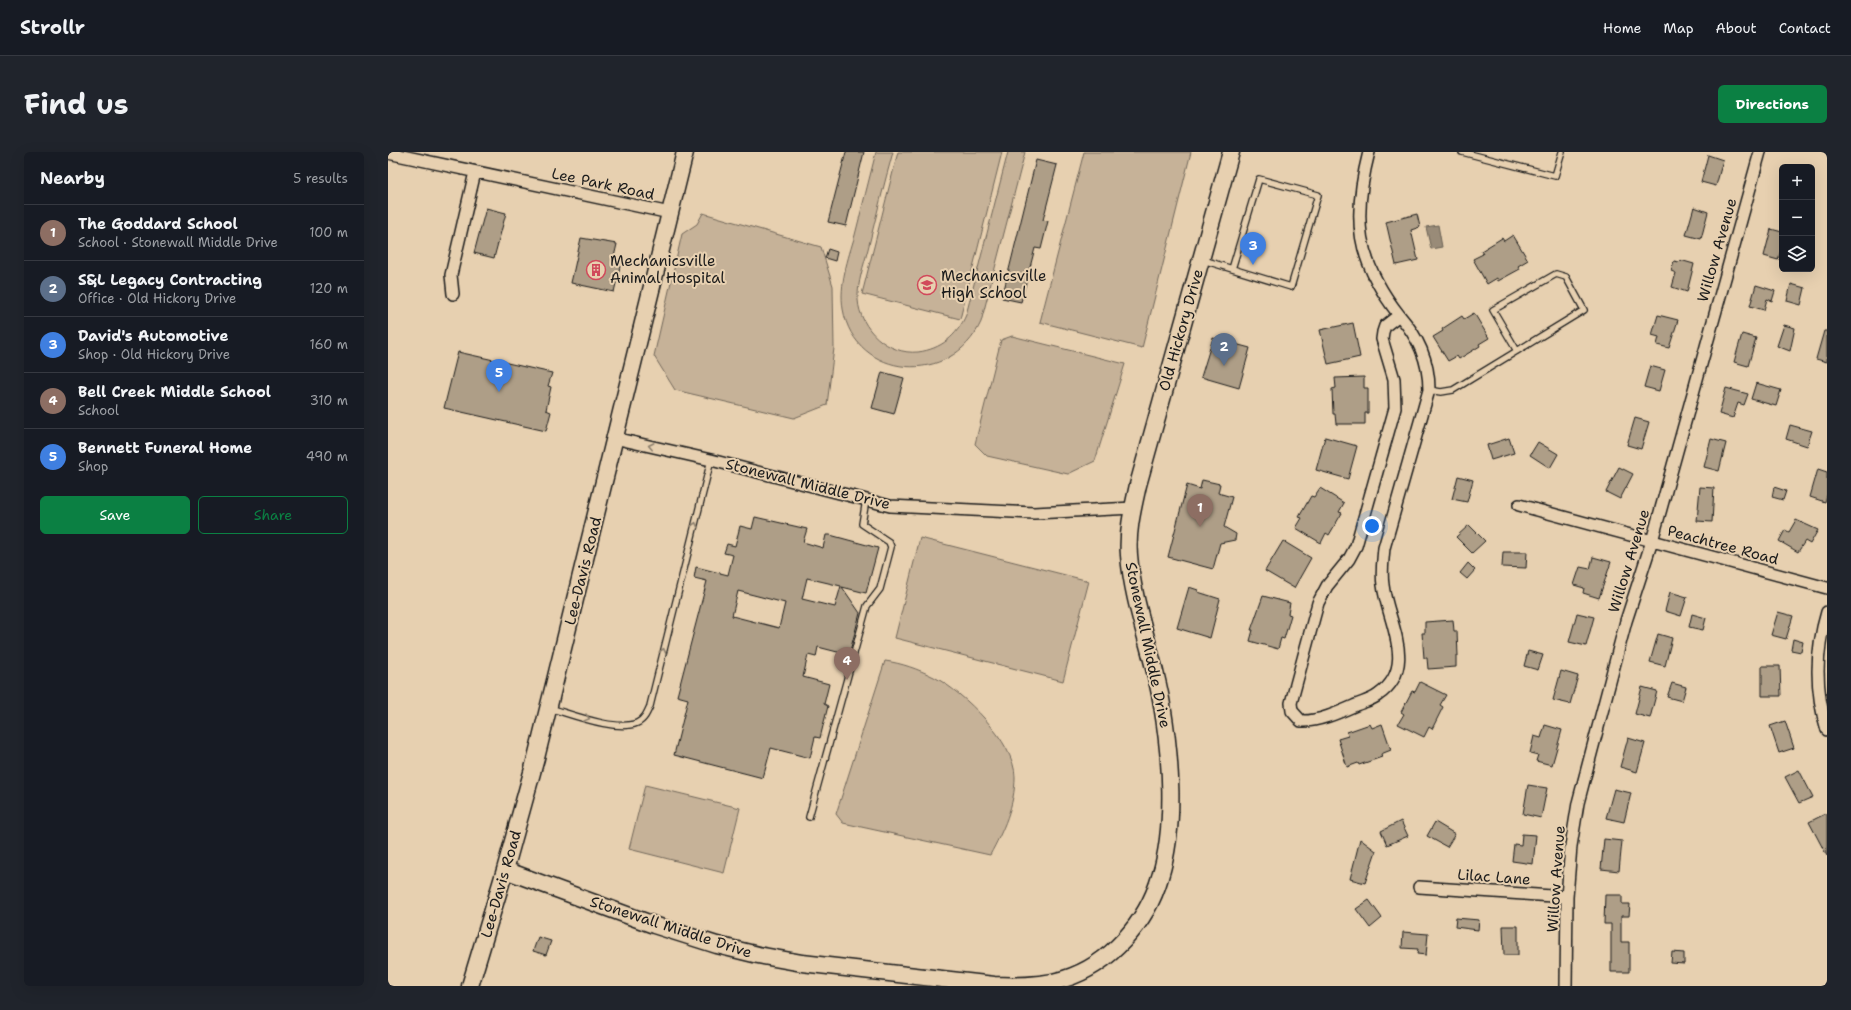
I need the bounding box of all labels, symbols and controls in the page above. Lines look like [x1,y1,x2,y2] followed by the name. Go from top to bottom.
[20,15,85,40] text: Strollr
[1603,19,1642,37] text: Home
[1664,19,1694,37] text: Map
[1716,19,1757,37] text: About
[1779,19,1831,37] text: Contact
[24,85,129,123] text: Find us
[1718,85,1827,123] button: Directions
[550,163,657,205] street label: Lee Park Road
[1779,164,1815,272] map controls
[1779,164,1815,200] button: +
[40,167,105,189] text: Nearby
[293,170,348,187] text: 5 results
[1693,196,1741,304] street label: Willow Avenue
[1779,200,1815,236] button: −
[78,214,238,234] text: The Goddard School
[50,224,56,241] text: 1
[309,224,348,241] text: 100 m
[1240,232,1266,265] pin: 3
[78,234,278,251] text: School · Stonewall Middle Drive
[1779,236,1815,272] button: layers
[610,251,725,288] place label: Mechanicsville Animal Hospital
[585,259,607,281] building icon: Mechanicsville Animal Hospital
[941,266,1046,303] place label: Mechanicsville High School
[1154,267,1208,393] street label: Old Hickory Drive
[78,270,262,290] text: S&L Legacy Contracting
[916,274,938,296] school or university icon: Mechanicsville High School
[48,280,58,297] text: 2
[310,280,348,297] text: 120 m
[78,290,236,307] text: Office · Old Hickory Drive
[78,326,228,346] text: David's Automotive
[1211,333,1237,366] pin: 2
[48,336,58,353] text: 3
[310,336,348,353] text: 160 m
[78,346,230,363] text: Shop · Old Hickory Drive
[486,359,512,392] pin: 5
[78,382,271,402] text: Bell Creek Middle School
[48,392,58,409] text: 4
[310,392,348,409] text: 310 m
[78,402,119,419] text: School
[78,438,252,458] text: Bennett Funeral Home
[648,443,654,451] one-way arrow
[49,448,57,465] text: 5
[306,448,348,465] text: 490 m
[724,454,892,514] street label: Stonewall Middle Drive
[78,458,108,475] text: Shop
[1187,494,1213,527] pin: 1
[40,496,190,534] button: Save
[198,496,348,534] button: Share
[1604,507,1654,615] street label: Willow Avenue
[560,514,606,627] street label: Lee-Davis Road
[1362,516,1382,536] your location
[1665,521,1781,570] street label: Peachtree Road
[690,522,698,528] one-way arrow
[1121,560,1175,730] street label: Stonewall Middle Drive
[834,647,860,680] pin: 4
[659,648,667,655] one-way arrow
[583,713,590,722] one-way arrow
[1542,825,1570,933] street label: Willow Avenue
[476,827,526,940] street label: Lee-Davis Road
[1457,864,1531,890] street label: Lilac Lane
[588,891,754,963] street label: Stonewall Middle Drive

